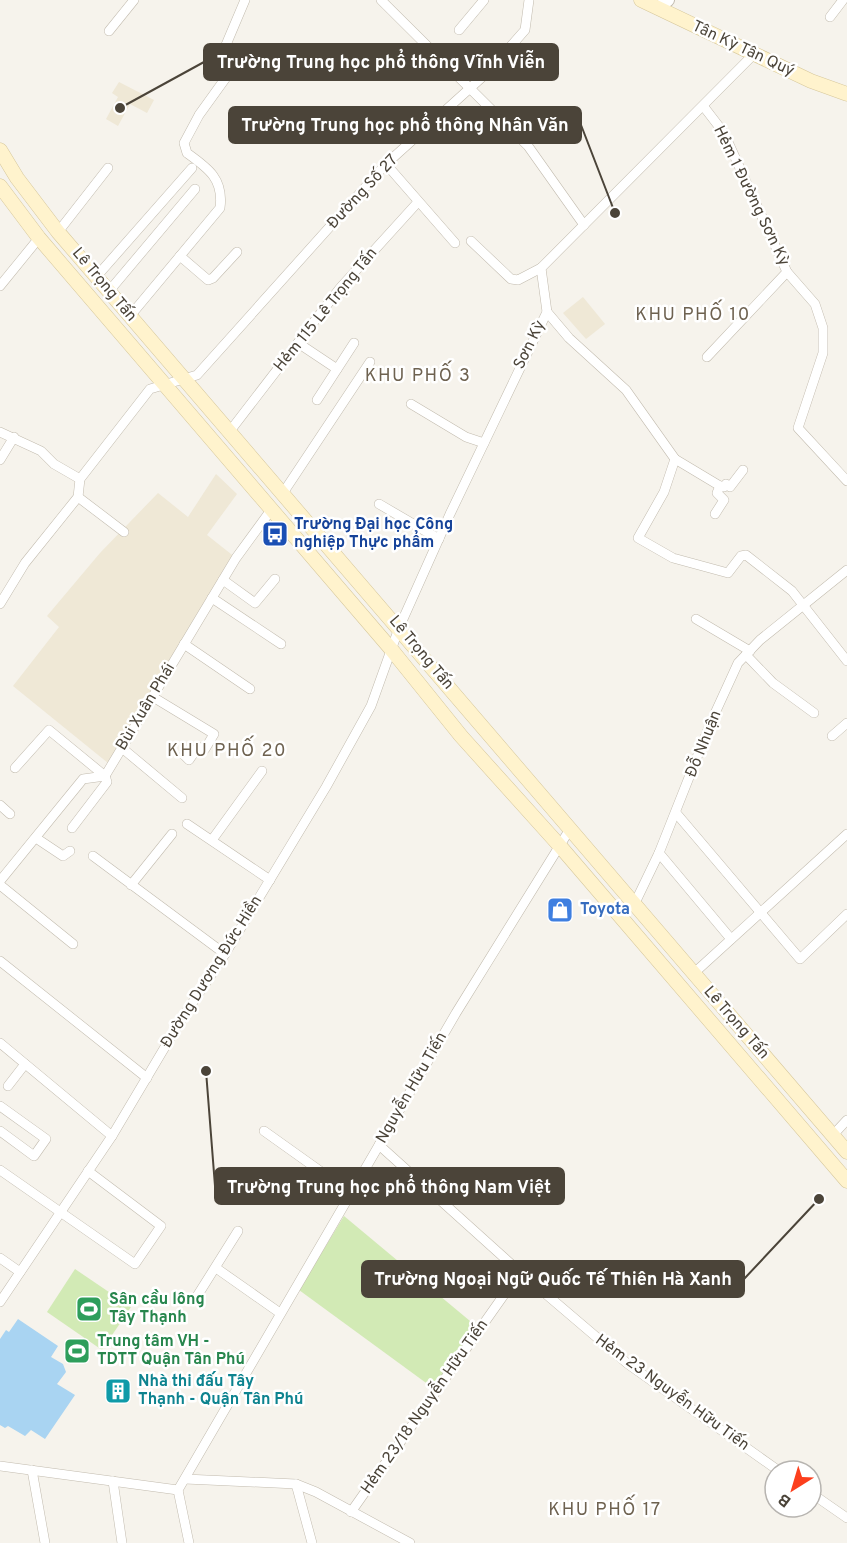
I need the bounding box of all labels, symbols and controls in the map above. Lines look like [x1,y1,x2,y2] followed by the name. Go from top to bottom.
[689,17,797,81] street label: Tân Kỳ Tân Quý
[204,44,558,80] callout: Trường Trung học phổ thông Vĩnh Viễn
[217,48,545,75] text: Trường Trung học phổ thông Vĩnh Viễn
[229,107,581,143] callout: Trường Trung học phổ thông Nhân Văn
[241,111,569,138] text: Trường Trung học phổ thông Nhân Văn
[708,123,794,269] street label: Hẻm 1 Đường Sơn Kỳ
[323,150,403,234] street label: Đường Số 27
[67,243,142,326] street label: Lê Trọng Tấn
[269,243,382,376] street label: Hẻm 115 Lê Trọng Tấn
[635,299,751,327] district label: KHU PHỐ 10
[510,317,550,373] street label: Sơn Kỳ
[365,360,471,388] district label: KHU PHỐ 3
[294,515,453,553] place label: Trường Đại học Công nghiệp Thực phẩm
[260,519,290,549] bus stop icon: Trường Đại học Công nghiệp Thực phẩm
[384,611,459,694] street label: Lê Trọng Tấn
[112,660,180,754] street label: Bùi Xuân Phái
[680,707,726,780] street label: Đỗ Nhuận
[167,735,287,763] district label: KHU PHỐ 20
[156,892,267,1052] street label: Đường Dương Đức Hiền
[545,895,575,925] shop icon: Toyota
[580,900,630,920] place label: Toyota
[699,982,774,1064] street label: Lê Trọng Tấn
[370,1028,452,1147] street label: Nguyễn Hữu Tiến
[215,1168,564,1204] callout: Trường Trung học phổ thông Nam Việt
[227,1173,551,1200] text: Trường Trung học phổ thông Nam Việt
[362,1261,744,1297] callout: Trường Ngoại Ngữ Quốc Tế Thiên Hà Xanh
[374,1268,732,1292] text: Trường Ngoại Ngữ Quốc Tế Thiên Hà Xanh
[109,1288,205,1328] place label: Sân cầu lông Tây Thạnh
[74,1294,104,1324] sports icon: Sân cầu lông Tây Thạnh
[355,1315,493,1498] street label: Hẻm 23/18 Nguyễn Hữu Tiến
[591,1329,754,1456] street label: Hẻm 23 Nguyễn Hữu Tiến
[97,1332,245,1370] place label: Trung tâm VH - TDTT Quận Tân Phú
[62,1336,92,1366] sports icon: Trung tâm VH - TDTT Quận Tân Phú
[138,1371,304,1410] place label: Nhà thi đấu Tây Thạnh - Quận Tân Phú
[103,1376,133,1406] building icon: Nhà thi đấu Tây Thạnh - Quận Tân Phú
[763,1459,823,1519] north arrow
[775,1488,796,1511] text: B
[548,1494,662,1522] district label: KHU PHỐ 17

